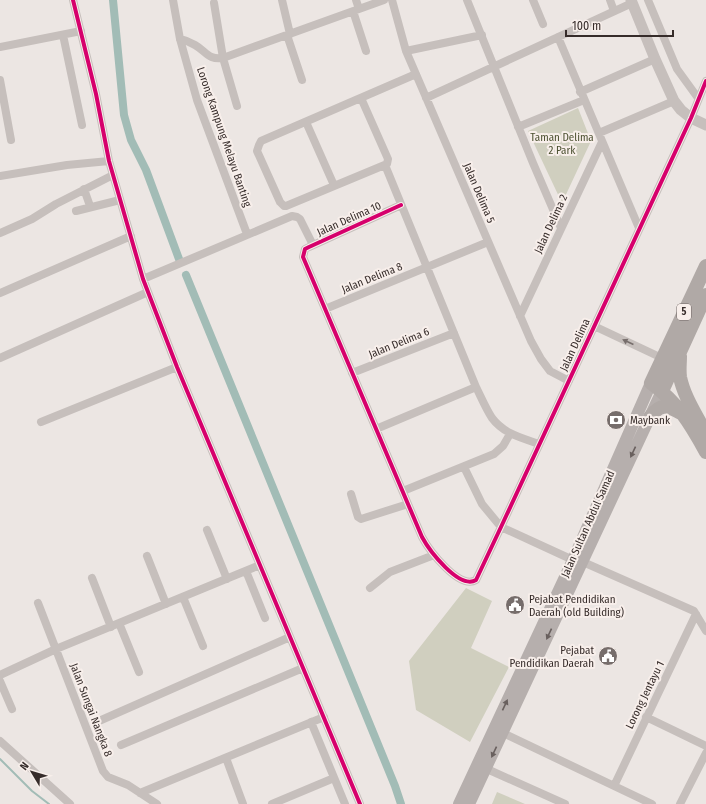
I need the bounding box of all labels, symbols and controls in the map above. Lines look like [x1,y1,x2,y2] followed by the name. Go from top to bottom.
[566,12,673,38] scale bar
[572,19,601,33] text: 100 m
[194,65,254,209] street label: Lorong Kampung Melayu Banting
[530,131,594,157] park label: Taman Delima 2 Park
[461,161,497,225] street label: Jalan Delima 5
[532,192,570,256] street label: Jalan Delima 2
[315,199,383,239] street label: Jalan Delima 10
[340,260,405,296] street label: Jalan Delima 8
[677,304,691,320] road number: 5
[557,317,593,373] street label: Jalan Delima
[367,325,432,361] street label: Jalan Delima 6
[622,339,634,345] one-way arrow
[605,409,627,431] bank icon: Maybank
[630,414,671,427] place label: Maybank
[630,447,636,458] one-way arrow
[559,469,617,579] street label: Jalan Sultan Abdul Samad
[529,593,624,619] place label: Pejabat Pendidikan Daerah (old Building)
[504,594,526,616] public building icon: Pejabat Pendidikan Daerah (old Building)
[546,628,552,639] one-way arrow
[509,644,594,670] place label: Pejabat Pendidikan Daerah
[597,645,619,667] public building icon: Pejabat Pendidikan Daerah
[623,659,667,731] street label: Lorong Jentayu 1
[67,661,115,759] street label: Jalan Sungai Nangka 8
[502,700,508,711] one-way arrow
[491,746,497,757] one-way arrow
[12,752,52,792] north arrow
[17,760,32,773] text: N

